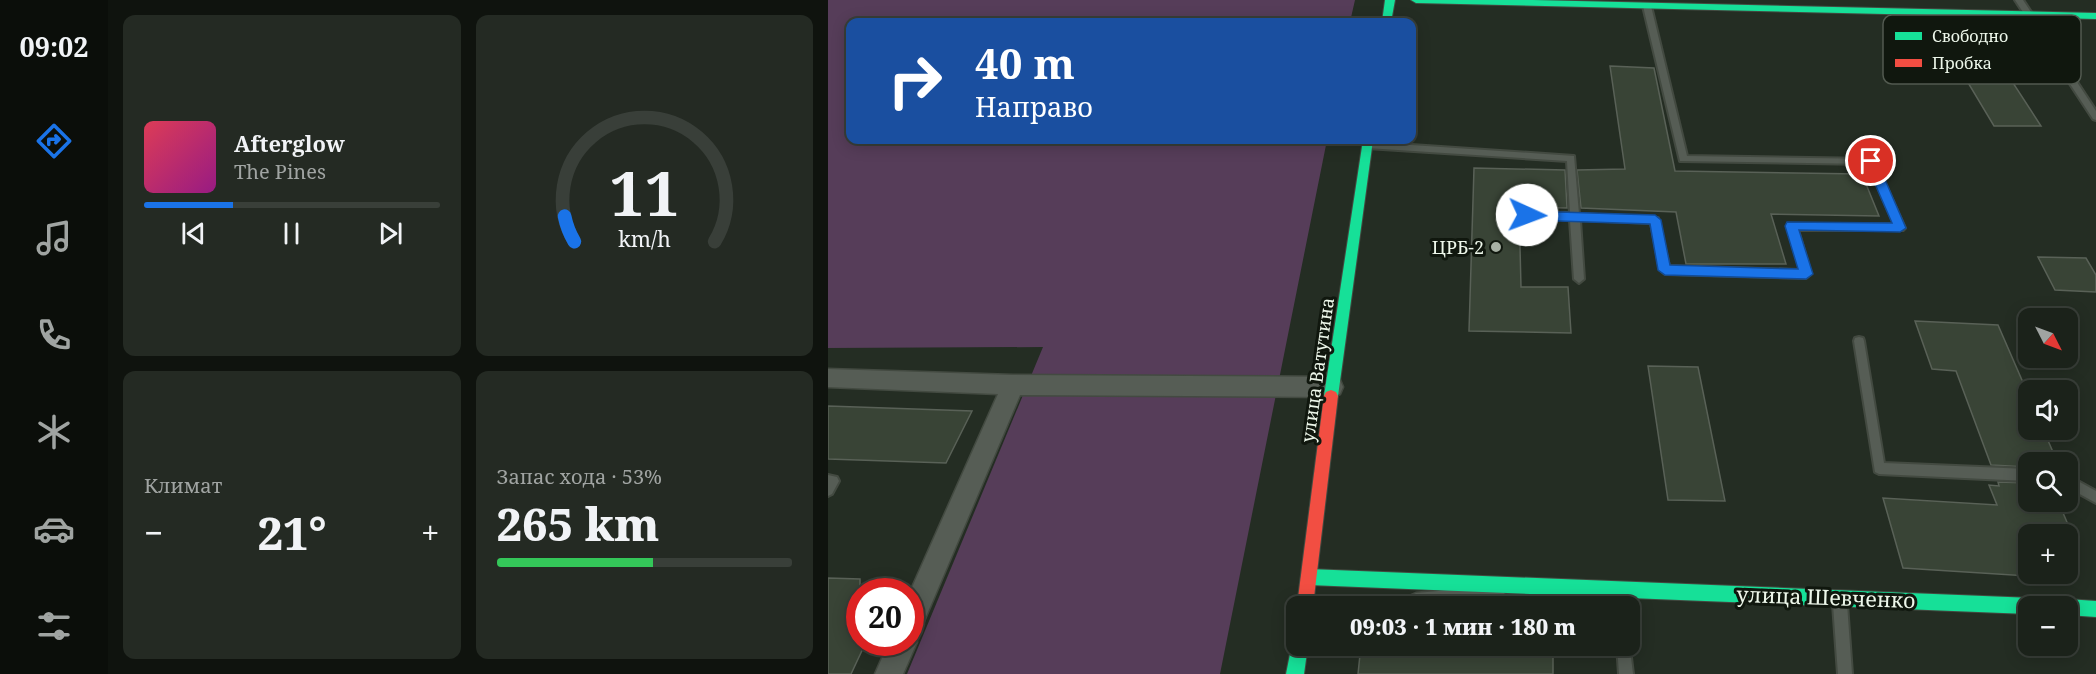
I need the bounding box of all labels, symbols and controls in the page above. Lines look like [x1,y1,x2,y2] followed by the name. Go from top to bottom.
[1883,15,2081,84] legend
[1932,25,2008,47] text: Свободно
[19,28,89,65] text: 09:02
[975,34,1075,91] text: 40 m
[876,42,954,120] icon: right
[1932,52,1992,74] text: Пробка
[975,88,1093,125] text: Направо
[33,120,75,162] icon: directions
[234,128,345,158] text: Afterglow
[1845,135,1896,186] pin
[1854,144,1887,177] icon: arrive
[609,150,680,235] text: 11
[234,158,326,185] text: The Pines
[1495,183,1559,247] position arrow
[33,217,75,259] icon: music
[177,217,210,250] icon: previous
[275,217,308,250] icon: pause
[374,217,407,250] icon: next
[618,225,671,254] text: km/h
[1432,235,1484,259] place label: ЦРБ-2
[1489,240,1503,254] marker: ЦРБ-2
[1295,296,1339,444] street label: улица Ватутина
[2018,308,2078,368] north arrow
[2018,308,2078,656] map controls
[33,314,75,356] icon: phone
[2018,380,2078,440] button: sound
[33,411,75,453] icon: climate
[2018,452,2078,512] button: search
[497,463,662,490] text: Запас хода · 53%
[144,472,222,499] text: Климат
[497,493,659,554] text: 265 km
[258,502,327,563] text: 21°
[33,508,75,550] icon: car
[144,510,163,555] text: −
[421,510,440,555] text: +
[2018,524,2078,584] button: +
[846,578,924,656] speed limit sign: 20
[1736,580,1916,614] street label: улица Шевченко
[2018,596,2078,656] button: −
[33,605,75,647] icon: filters
[1350,611,1576,641] text: 09:03 · 1 мин · 180 m

